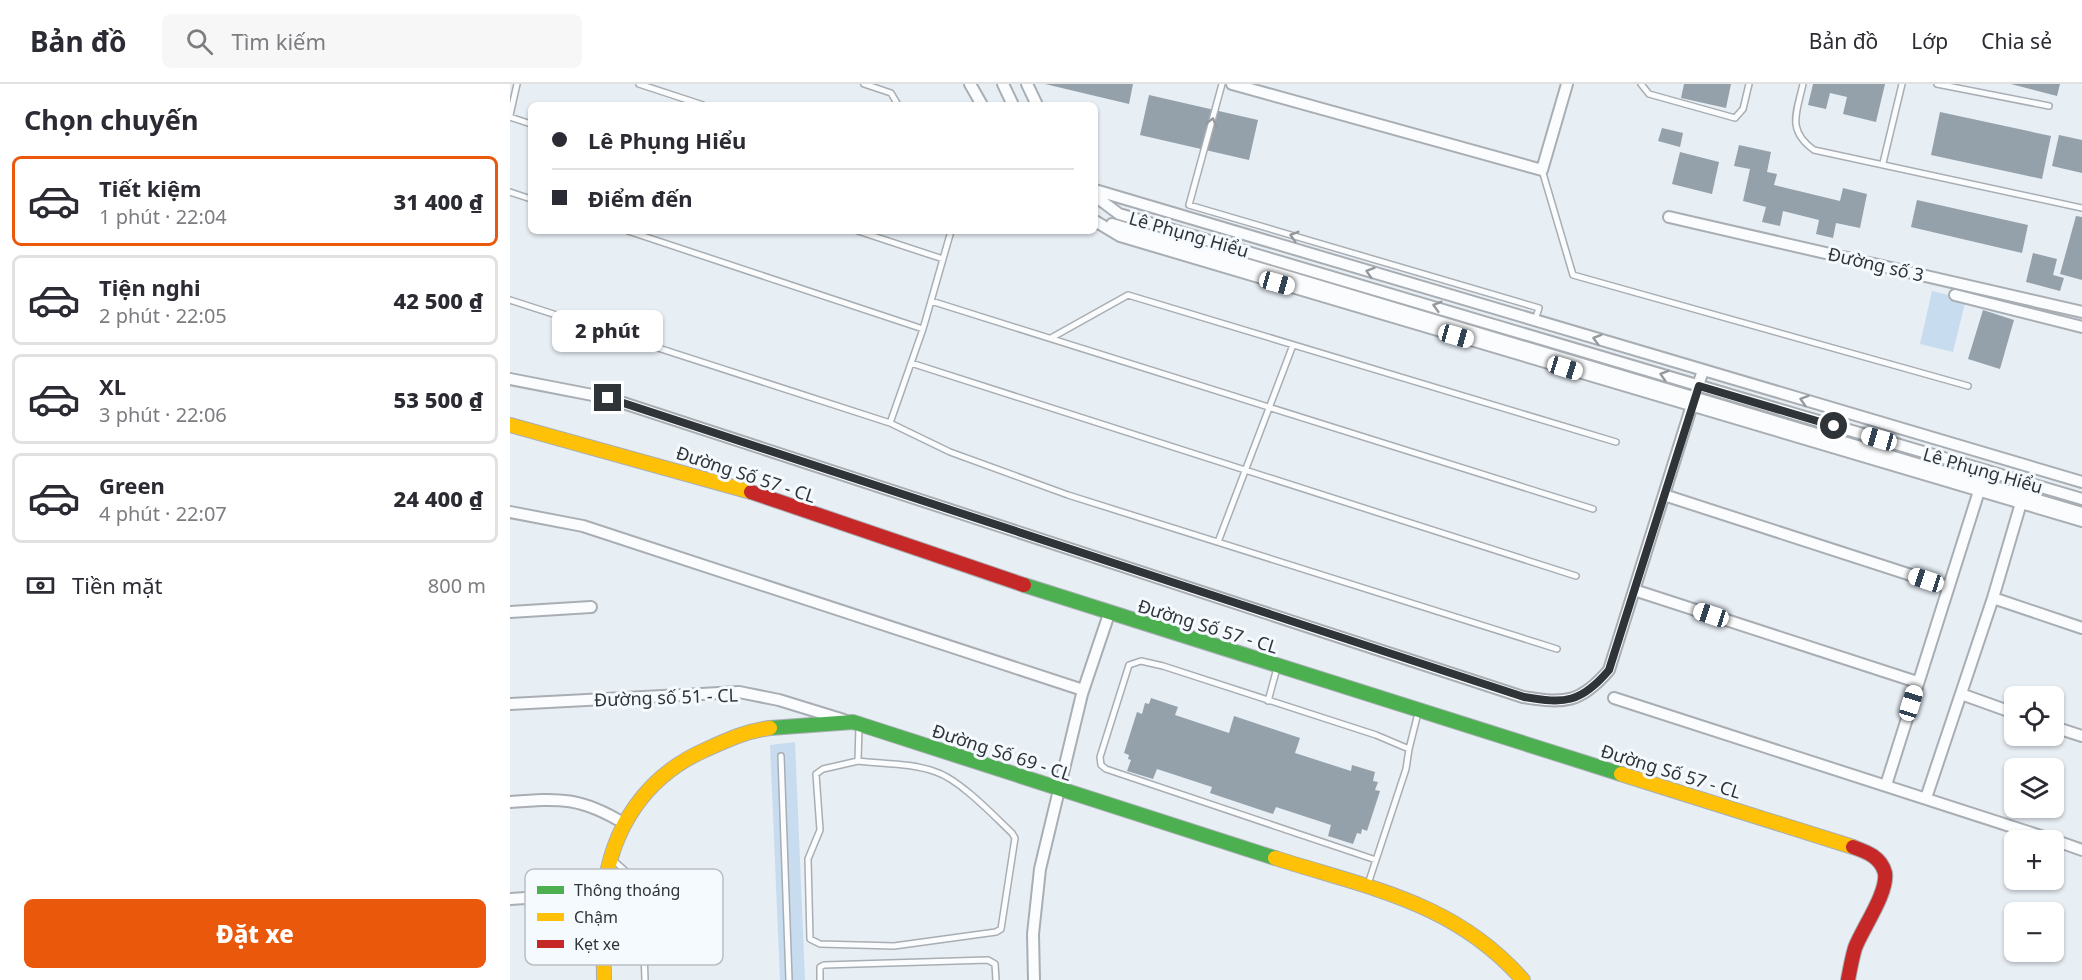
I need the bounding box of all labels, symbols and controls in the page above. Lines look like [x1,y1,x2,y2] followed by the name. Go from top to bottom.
[162,14,582,68] search box
[30,22,126,60] text: Bản đồ
[183,25,216,58] icon: search
[231,26,326,56] text: Tìm kiếm
[1809,27,1878,55] text: Bản đồ
[1911,27,1948,55] text: Lớp
[1981,27,2052,55] text: Chia sẻ
[24,101,198,138] text: Chọn chuyến
[1205,117,1217,128] one-way arrow
[588,125,746,155] text: Lê Phụng Hiểu
[99,173,201,203] text: Tiết kiệm
[27,174,81,228] icon: car
[588,183,693,213] text: Điểm đến
[394,186,483,216] text: 31 400 ₫
[99,203,227,230] text: 1 phút · 22:04
[1126,205,1252,263] street label: Lê Phụng Hiểu
[1289,231,1300,243] one-way arrow
[1826,241,1926,287] street label: Đường số 3
[1365,267,1376,279] one-way arrow
[1257,269,1297,297] car
[99,272,201,302] text: Tiện nghi
[27,273,81,327] icon: car
[394,285,483,315] text: 42 500 ₫
[1432,301,1443,313] one-way arrow
[99,302,227,329] text: 2 phút · 22:05
[552,311,664,353] callout: 2 phút
[575,317,640,344] text: 2 phút
[1436,322,1476,350] car
[1592,334,1603,346] one-way arrow
[1545,354,1585,382] car
[1659,370,1669,382] one-way arrow
[99,371,126,401] text: XL
[27,372,81,426] icon: car
[394,384,483,414] text: 53 500 ₫
[594,384,621,411] route end
[1800,395,1810,407] one-way arrow
[99,401,227,428] text: 3 phút · 22:06
[1820,412,1847,439] route start
[1859,425,1899,453] car
[673,440,819,508] street label: Đường Số 57 - CL
[1920,441,2046,499] street label: Lê Phụng Hiểu
[99,470,165,500] text: Green
[27,471,81,525] icon: car
[394,483,483,513] text: 24 400 ₫
[99,500,227,527] text: 4 phút · 22:07
[1906,566,1946,594] car
[24,569,57,602] icon: cash
[72,570,163,600] text: Tiền mặt
[428,572,486,599] text: 800 m
[1135,593,1281,659] street label: Đường Số 57 - CL
[1691,601,1731,629] car
[594,682,738,712] street label: Đường số 51 - CL
[1897,683,1925,723] car
[2004,686,2064,962] map controls
[2004,686,2064,746] button: locate
[929,718,1075,786] street label: Đường Số 69 - CL
[1598,738,1744,804] street label: Đường Số 57 - CL
[2004,758,2064,818] button: layers
[2004,830,2064,890] button: +
[525,869,723,965] legend
[574,879,680,901] text: Thông thoáng
[24,899,486,968] button: Đặt xe
[2004,902,2064,962] button: −
[574,906,618,928] text: Chậm
[574,933,620,955] text: Kẹt xe

